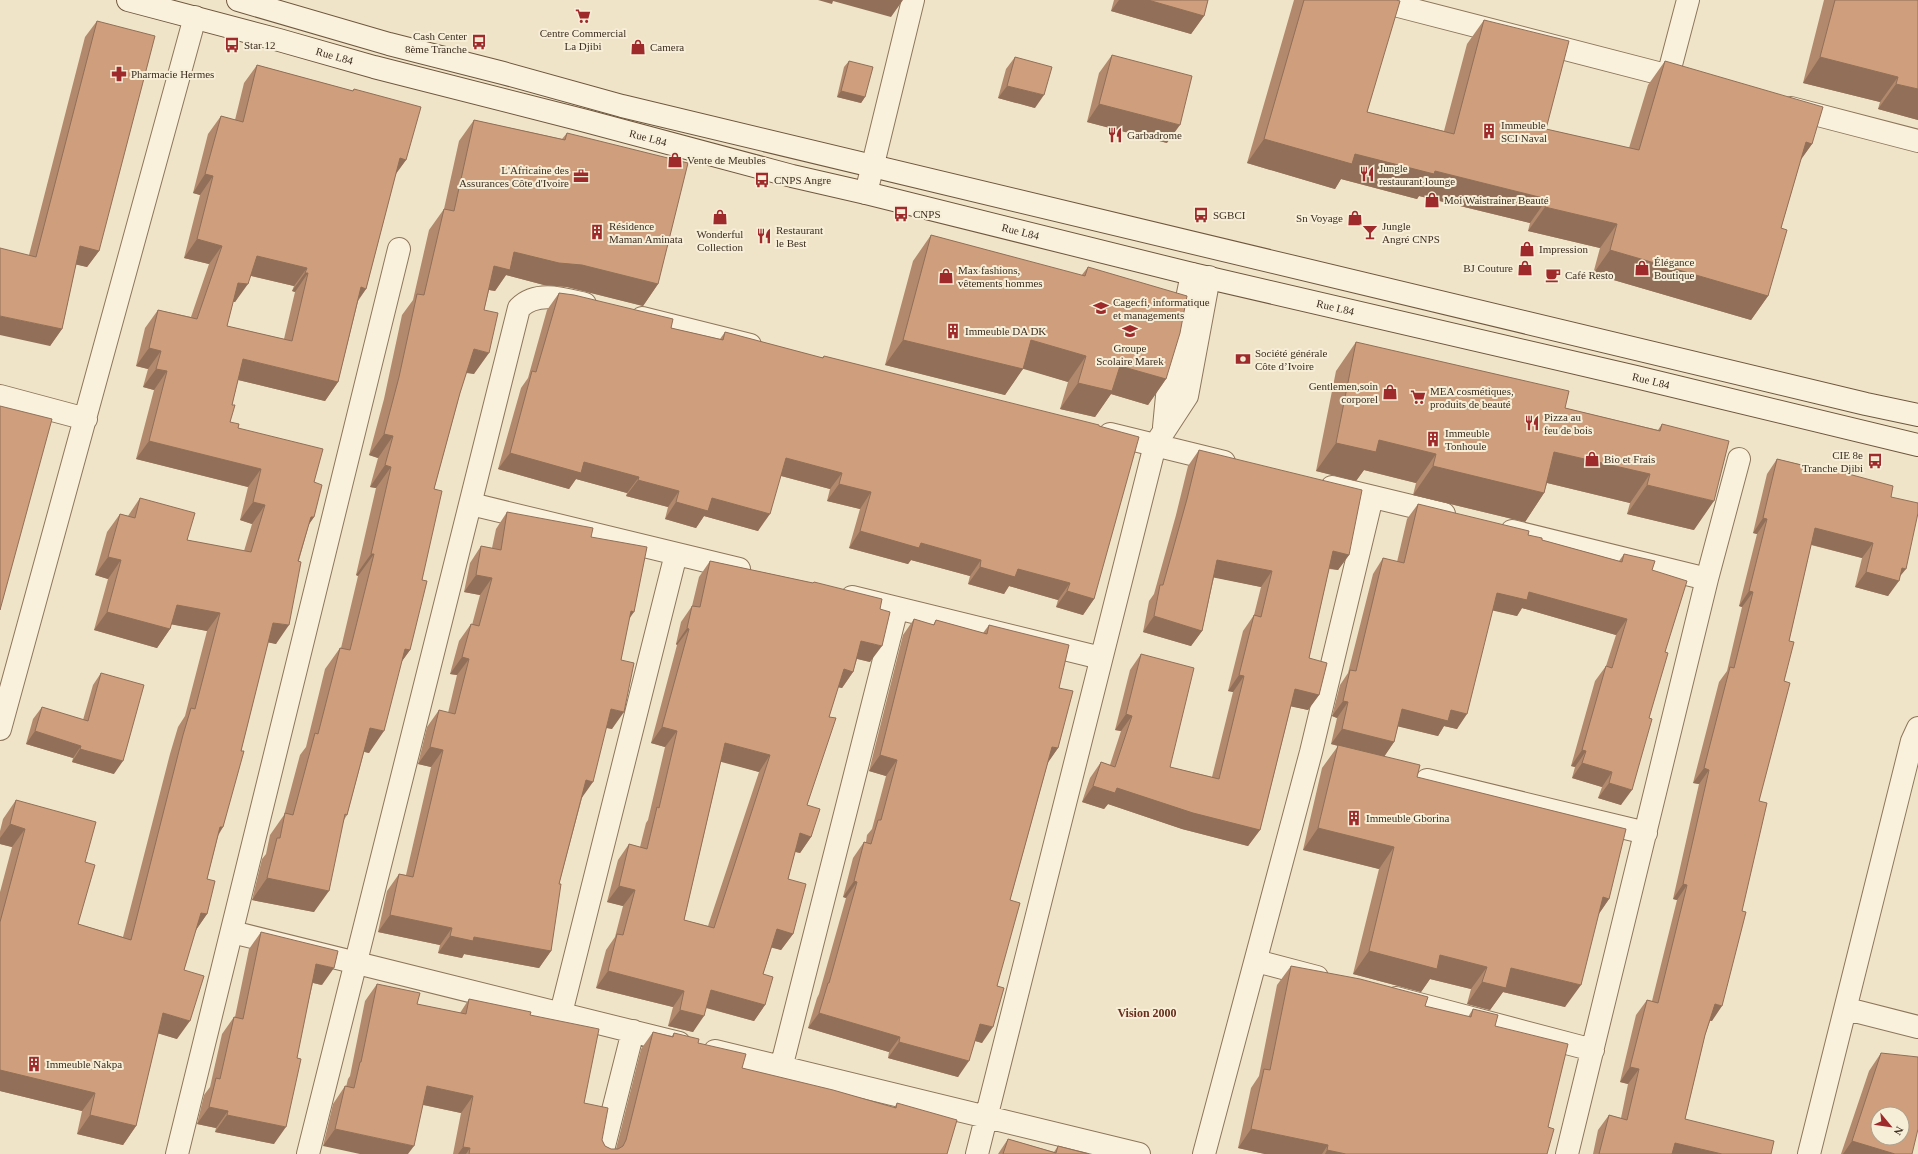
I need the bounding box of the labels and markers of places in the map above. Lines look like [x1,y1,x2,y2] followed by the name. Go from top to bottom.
[574,7,592,25] supermarket icon: Centre Commercial La Djibi
[540,27,626,52] place label: Centre Commercial La Djibi
[405,30,467,55] place label: Cash Center 8ème Tranche
[470,33,488,51] bus stop icon: Cash Center 8ème Tranche
[223,36,241,54] bus stop icon: Star 12
[629,38,647,56] shop icon: Camera
[244,39,275,51] place label: Star 12
[650,41,684,53] place label: Camera
[110,65,128,83] pharmacy icon: Pharmacie Hermes
[131,68,214,80] place label: Pharmacie Hermes
[1501,119,1547,144] place label: Immeuble SCI Naval
[1480,122,1498,140] building icon: Immeuble SCI Naval
[1106,126,1124,144] restaurant icon: Garbadrome
[1127,129,1182,141] place label: Garbadrome
[666,151,684,169] shop icon: Vente de Meubles
[687,154,766,166] place label: Vente de Meubles
[1379,162,1455,187] place label: Jungle restaurant lounge
[459,164,569,189] place label: L'Africaine des Assurances Côte d'Ivoire
[1358,165,1376,183] restaurant icon: Jungle restaurant lounge
[572,167,590,185] office icon: L'Africaine des Assurances Côte d'Ivoire
[753,171,771,189] bus stop icon: CNPS Angre
[774,174,831,186] place label: CNPS Angre
[1423,191,1441,209] shop icon: Moi Waistrainer Beauté
[1444,194,1549,206] place label: Moi Waistrainer Beauté
[892,205,910,223] bus stop icon: CNPS
[1192,206,1210,224] bus stop icon: SGBCI
[711,208,729,226] shop icon: Wonderful Collection
[913,208,941,220] place label: CNPS
[1213,209,1246,221] place label: SGBCI
[1346,209,1364,227] shop icon: Sn Voyage
[1296,212,1343,224] place label: Sn Voyage
[609,220,683,245] place label: Résidence Maman Aminata
[1382,220,1440,245] place label: Jungle Angré CNPS
[588,223,606,241] building icon: Résidence Maman Aminata
[1361,223,1379,241] bar icon: Jungle Angré CNPS
[776,224,823,249] place label: Restaurant le Best
[755,227,773,245] restaurant icon: Restaurant le Best
[697,228,743,253] place label: Wonderful Collection
[1518,240,1536,258] shop icon: Impression
[1539,243,1588,255] place label: Impression
[1654,256,1694,281] place label: Élégance Boutique
[1516,259,1534,277] shop icon: BJ Couture
[1633,259,1651,277] shop icon: Élégance Boutique
[1463,262,1513,274] place label: BJ Couture
[958,264,1043,289] place label: Max fashions, vêtements hommes
[1544,266,1562,284] cafe icon: Café Resto
[937,267,955,285] shop icon: Max fashions, vêtements hommes
[1565,269,1614,281] place label: Café Resto
[1113,296,1210,321] place label: Cagecfi, informatique et managements
[1092,299,1110,317] school or university icon: Cagecfi, informatique et managements
[944,322,962,340] building icon: Immeuble DA DK
[1121,322,1139,340] school or university icon: Groupe Scolaire Marek
[965,325,1046,337] place label: Immeuble DA DK
[1096,342,1164,367] place label: Groupe Scolaire Marek
[1255,347,1327,372] place label: Société générale Côte d’Ivoire
[1234,350,1252,368] bank icon: Société générale Côte d’Ivoire
[1309,380,1378,405] place label: Gentlemen,soin corporel
[1381,383,1399,401] shop icon: Gentlemen,soin corporel
[1430,385,1514,410] place label: MEA cosmétiques, produits de beauté
[1409,388,1427,406] supermarket icon: MEA cosmétiques, produits de beauté
[1544,411,1592,436] place label: Pizza au feu de bois
[1523,414,1541,432] restaurant icon: Pizza au feu de bois
[1445,427,1490,452] place label: Immeuble Tonhoule
[1424,430,1442,448] building icon: Immeuble Tonhoule
[1802,449,1863,474] place label: CIE 8e Tranche Djibi
[1583,450,1601,468] shop icon: Bio et Frais
[1866,452,1884,470] bus stop icon: CIE 8e Tranche Djibi
[1604,453,1655,465] place label: Bio et Frais
[1345,809,1363,827] building icon: Immeuble Gborina
[1366,812,1450,824] place label: Immeuble Gborina
[25,1055,43,1073] building icon: Immeuble Nakpa
[46,1058,122,1070] place label: Immeuble Nakpa

